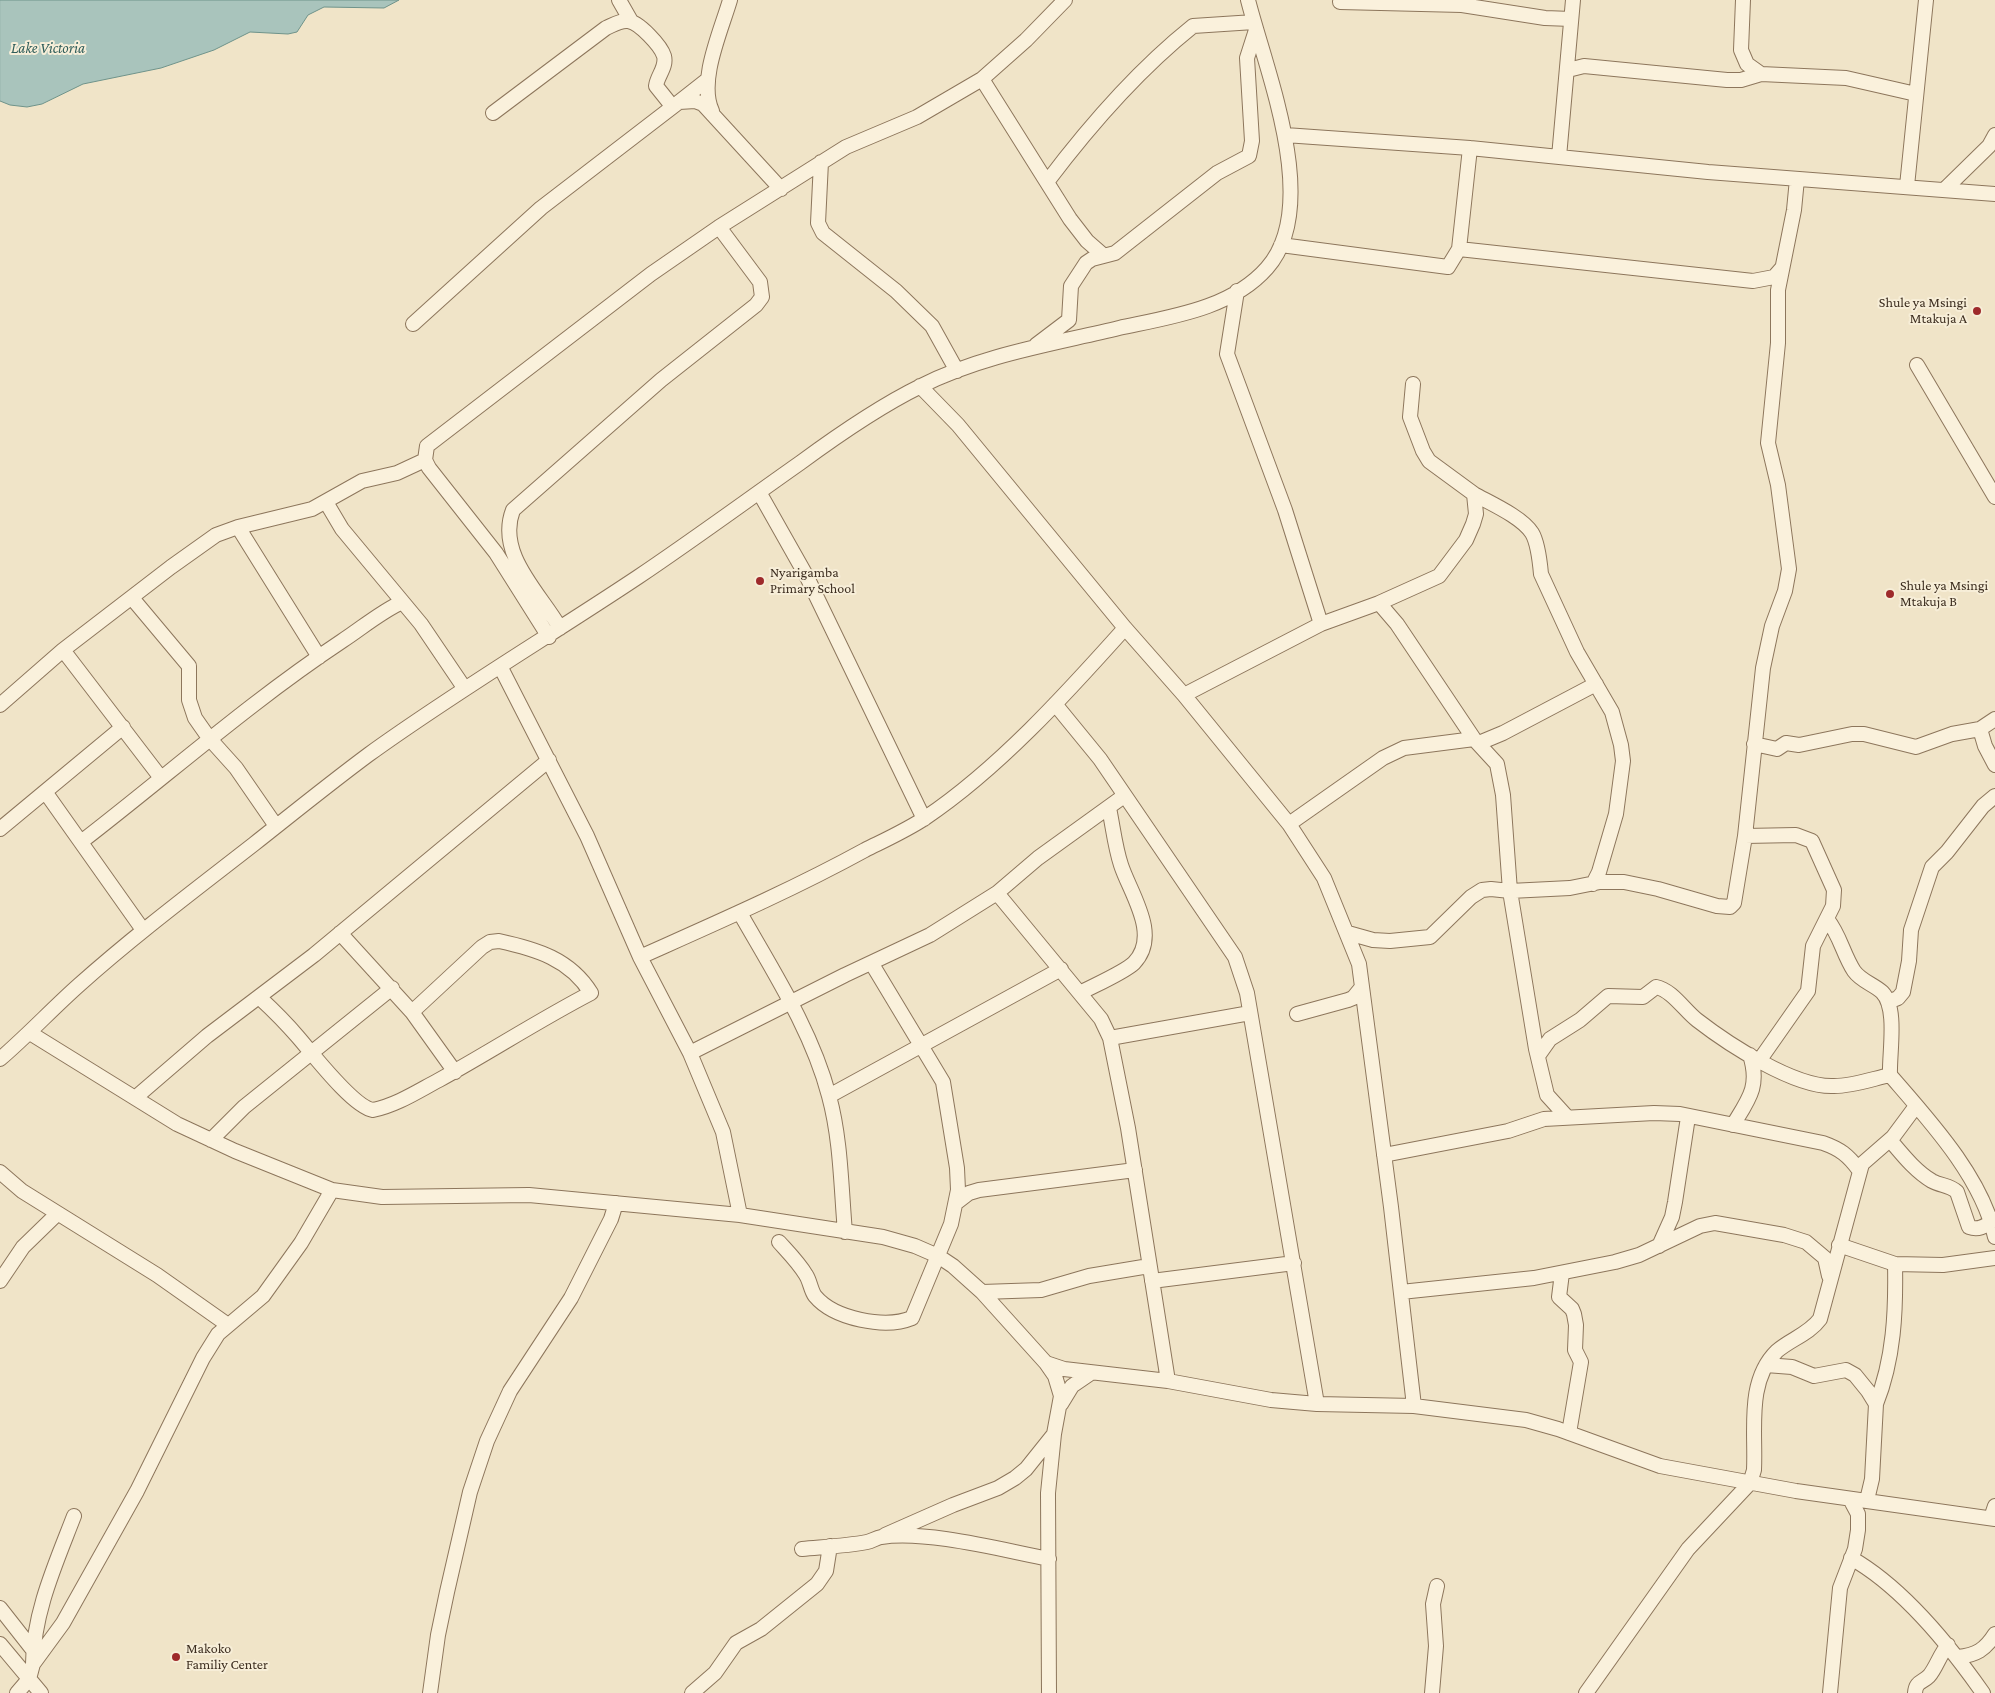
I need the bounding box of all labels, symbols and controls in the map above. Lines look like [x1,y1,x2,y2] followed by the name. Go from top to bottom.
[11,39,85,57] water label: Lake Victoria
[1879,295,1967,328] place label: Shule ya Msingi Mtakuja A
[1971,305,1983,317] marker: Shule ya Msingi Mtakuja A
[770,565,855,598] place label: Nyarigamba Primary School
[754,575,766,587] marker: Nyarigamba Primary School
[1900,578,1988,610] place label: Shule ya Msingi Mtakuja B
[1884,588,1896,600] marker: Shule ya Msingi Mtakuja B
[186,1641,268,1674] place label: Makoko Familiy Center
[170,1651,182,1663] marker: Makoko Familiy Center

